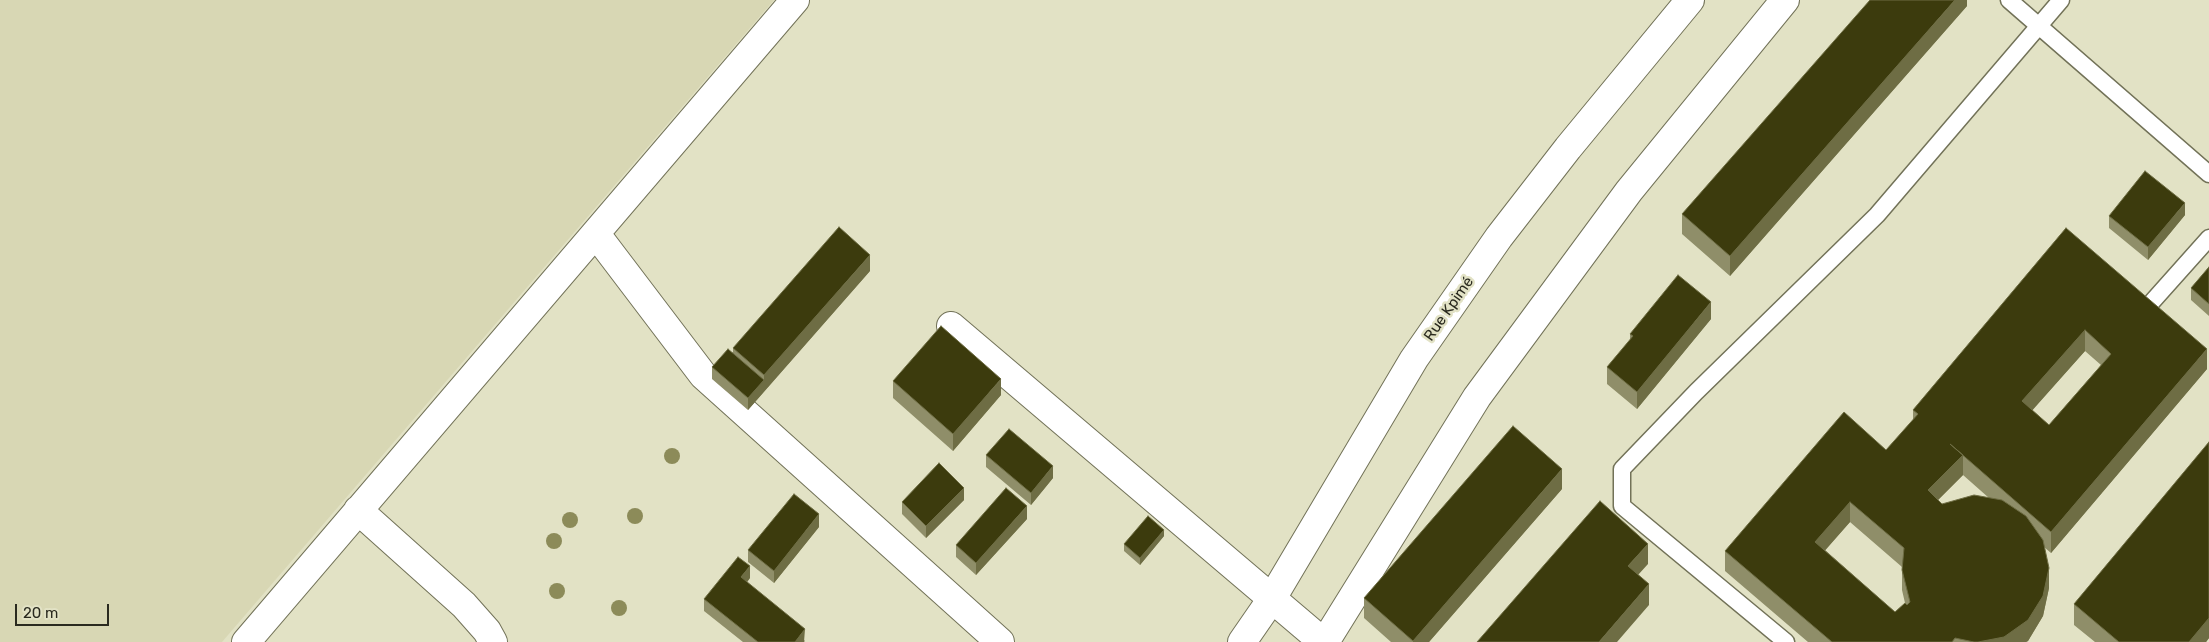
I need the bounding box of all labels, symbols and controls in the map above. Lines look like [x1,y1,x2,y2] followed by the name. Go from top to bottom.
[1420,273,1478,345] street label: Rue Kpimé
[18,594,111,626] scale bar
[23,604,58,622] text: 20 m

